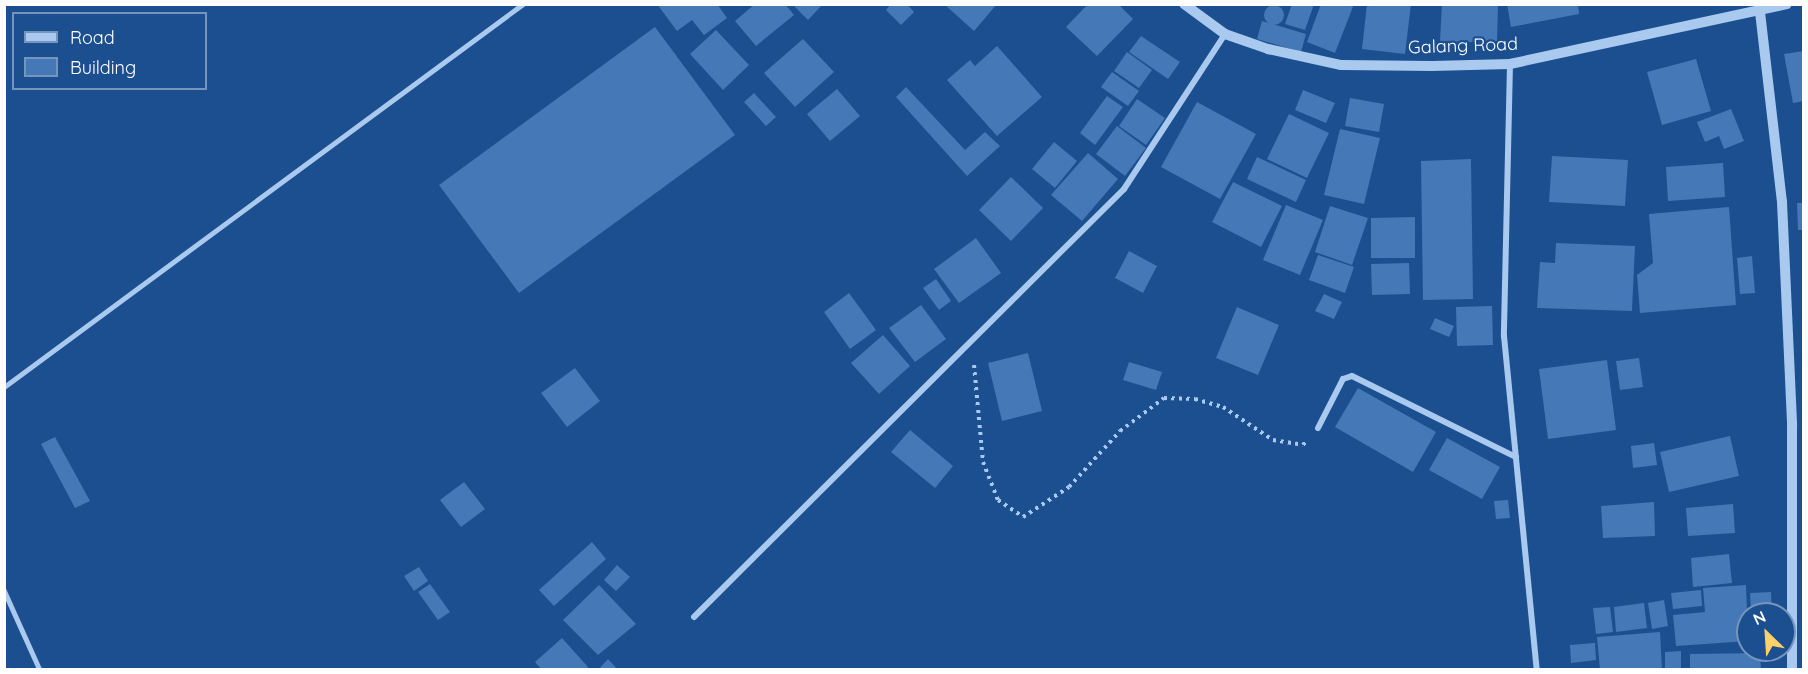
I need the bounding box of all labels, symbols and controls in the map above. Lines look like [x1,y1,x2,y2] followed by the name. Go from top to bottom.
[12,12,207,90] legend
[70,26,115,49] text: Road
[1408,33,1518,59] street label: Galang Road
[70,56,136,79] text: Building
[1736,602,1796,662] north arrow
[1750,606,1769,629] text: N

